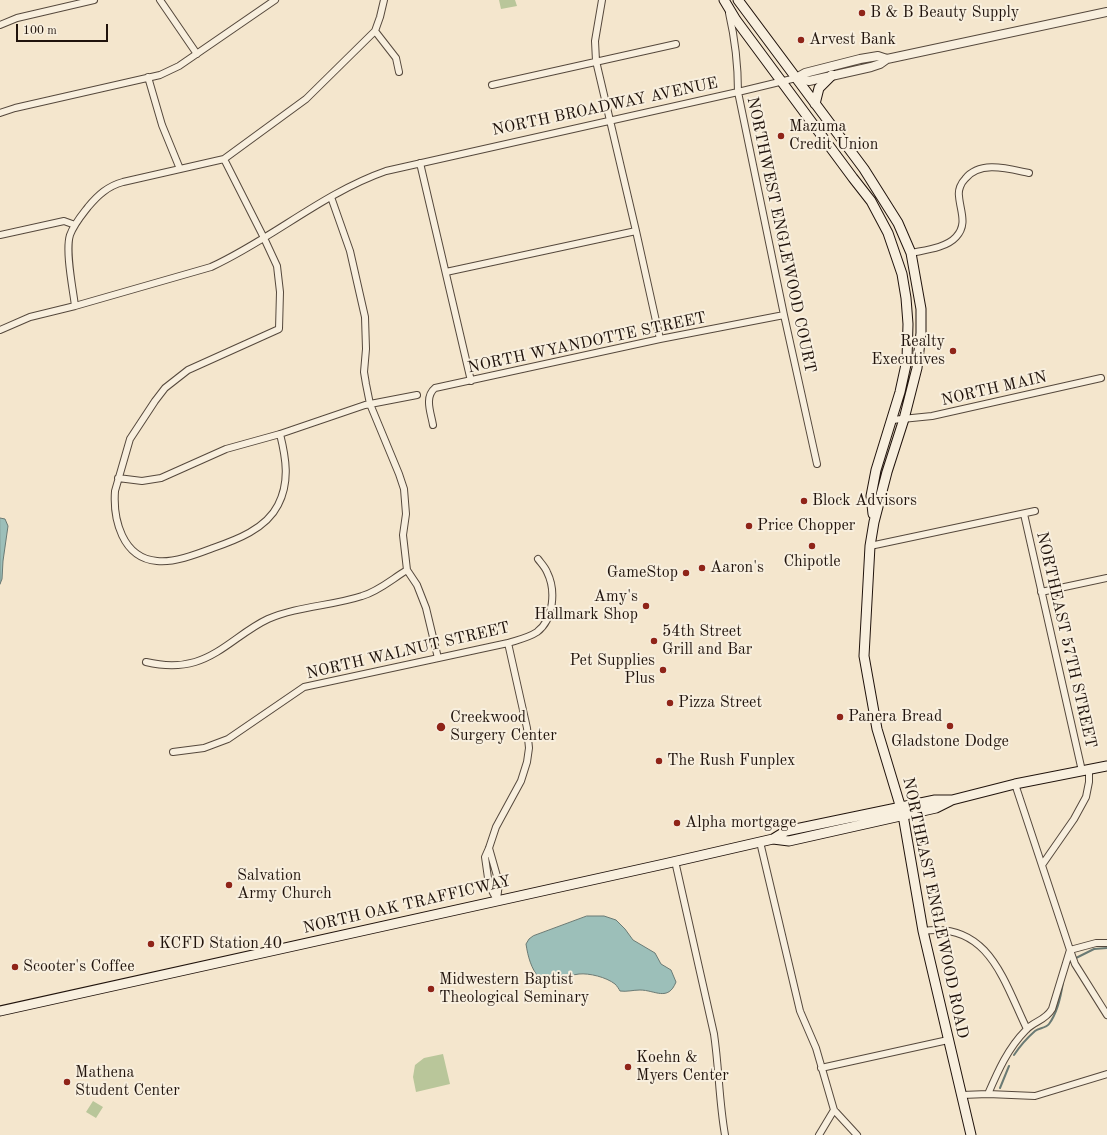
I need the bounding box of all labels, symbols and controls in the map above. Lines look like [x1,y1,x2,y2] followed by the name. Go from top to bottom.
[870,3,1019,23] place label: B & B Beauty Supply
[857,8,867,18] marker: B & B Beauty Supply
[18,16,110,42] scale bar
[23,25,57,37] text: 100 m
[809,30,896,50] place label: Arvest Bank
[796,35,806,45] marker: Arvest Bank
[490,74,720,140] street label: NORTH BROADWAY AVENUE
[742,95,820,375] street label: NORTHWEST ENGLEWOOD COURT
[789,117,878,155] place label: Mazuma Credit Union
[776,131,786,141] marker: Mazuma Credit Union
[466,308,708,378] street label: NORTH WYANDOTTE STREET
[871,332,945,370] place label: Realty Executives
[948,346,958,356] marker: Realty Executives
[939,368,1049,410] street label: NORTH MAIN
[812,491,917,511] place label: Block Advisors
[799,496,809,506] marker: Block Advisors
[757,516,855,536] place label: Price Chopper
[744,521,754,531] marker: Price Chopper
[1032,530,1100,750] street label: NORTHEAST 57TH STREET
[807,541,817,551] marker: Chipotle
[783,552,841,572] place label: Chipotle
[710,558,764,578] place label: Aaron's
[607,563,678,583] place label: GameStop
[697,563,707,573] marker: Aaron's
[681,568,691,578] marker: GameStop
[534,587,638,625] place label: Amy's Hallmark Shop
[641,601,651,611] marker: Amy's Hallmark Shop
[304,618,512,684] street label: NORTH WALNUT STREET
[662,622,752,660] place label: 54th Street Grill and Bar
[649,636,659,646] marker: 54th Street Grill and Bar
[570,651,655,689] place label: Pet Supplies Plus
[658,665,668,675] marker: Pet Supplies Plus
[678,693,762,713] place label: Pizza Street
[665,698,675,708] marker: Pizza Street
[848,707,942,727] place label: Panera Bread
[450,708,557,746] place label: Creekwood Surgery Center
[835,712,845,722] marker: Panera Bread
[435,721,447,733] marker: Creekwood Surgery Center
[945,721,955,731] marker: Gladstone Dodge
[891,732,1009,752] place label: Gladstone Dodge
[667,751,795,771] place label: The Rush Funplex
[654,756,664,766] marker: The Rush Funplex
[898,776,972,1040] street label: NORTHEAST ENGLEWOOD ROAD
[685,813,796,833] place label: Alpha mortgage
[672,818,682,828] marker: Alpha mortgage
[237,866,332,904] place label: Salvation Army Church
[301,872,513,938] street label: NORTH OAK TRAFFICWAY
[224,880,234,890] marker: Salvation Army Church
[159,934,282,954] place label: KCFD Station 40
[146,939,156,949] marker: KCFD Station 40
[23,957,134,977] place label: Scooter's Coffee
[10,962,20,972] marker: Scooter's Coffee
[439,970,589,1008] place label: Midwestern Baptist Theological Seminary
[426,984,436,994] marker: Midwestern Baptist Theological Seminary
[636,1048,729,1086] place label: Koehn & Myers Center
[623,1062,633,1072] marker: Koehn & Myers Center
[75,1063,180,1101] place label: Mathena Student Center
[62,1077,72,1087] marker: Mathena Student Center

